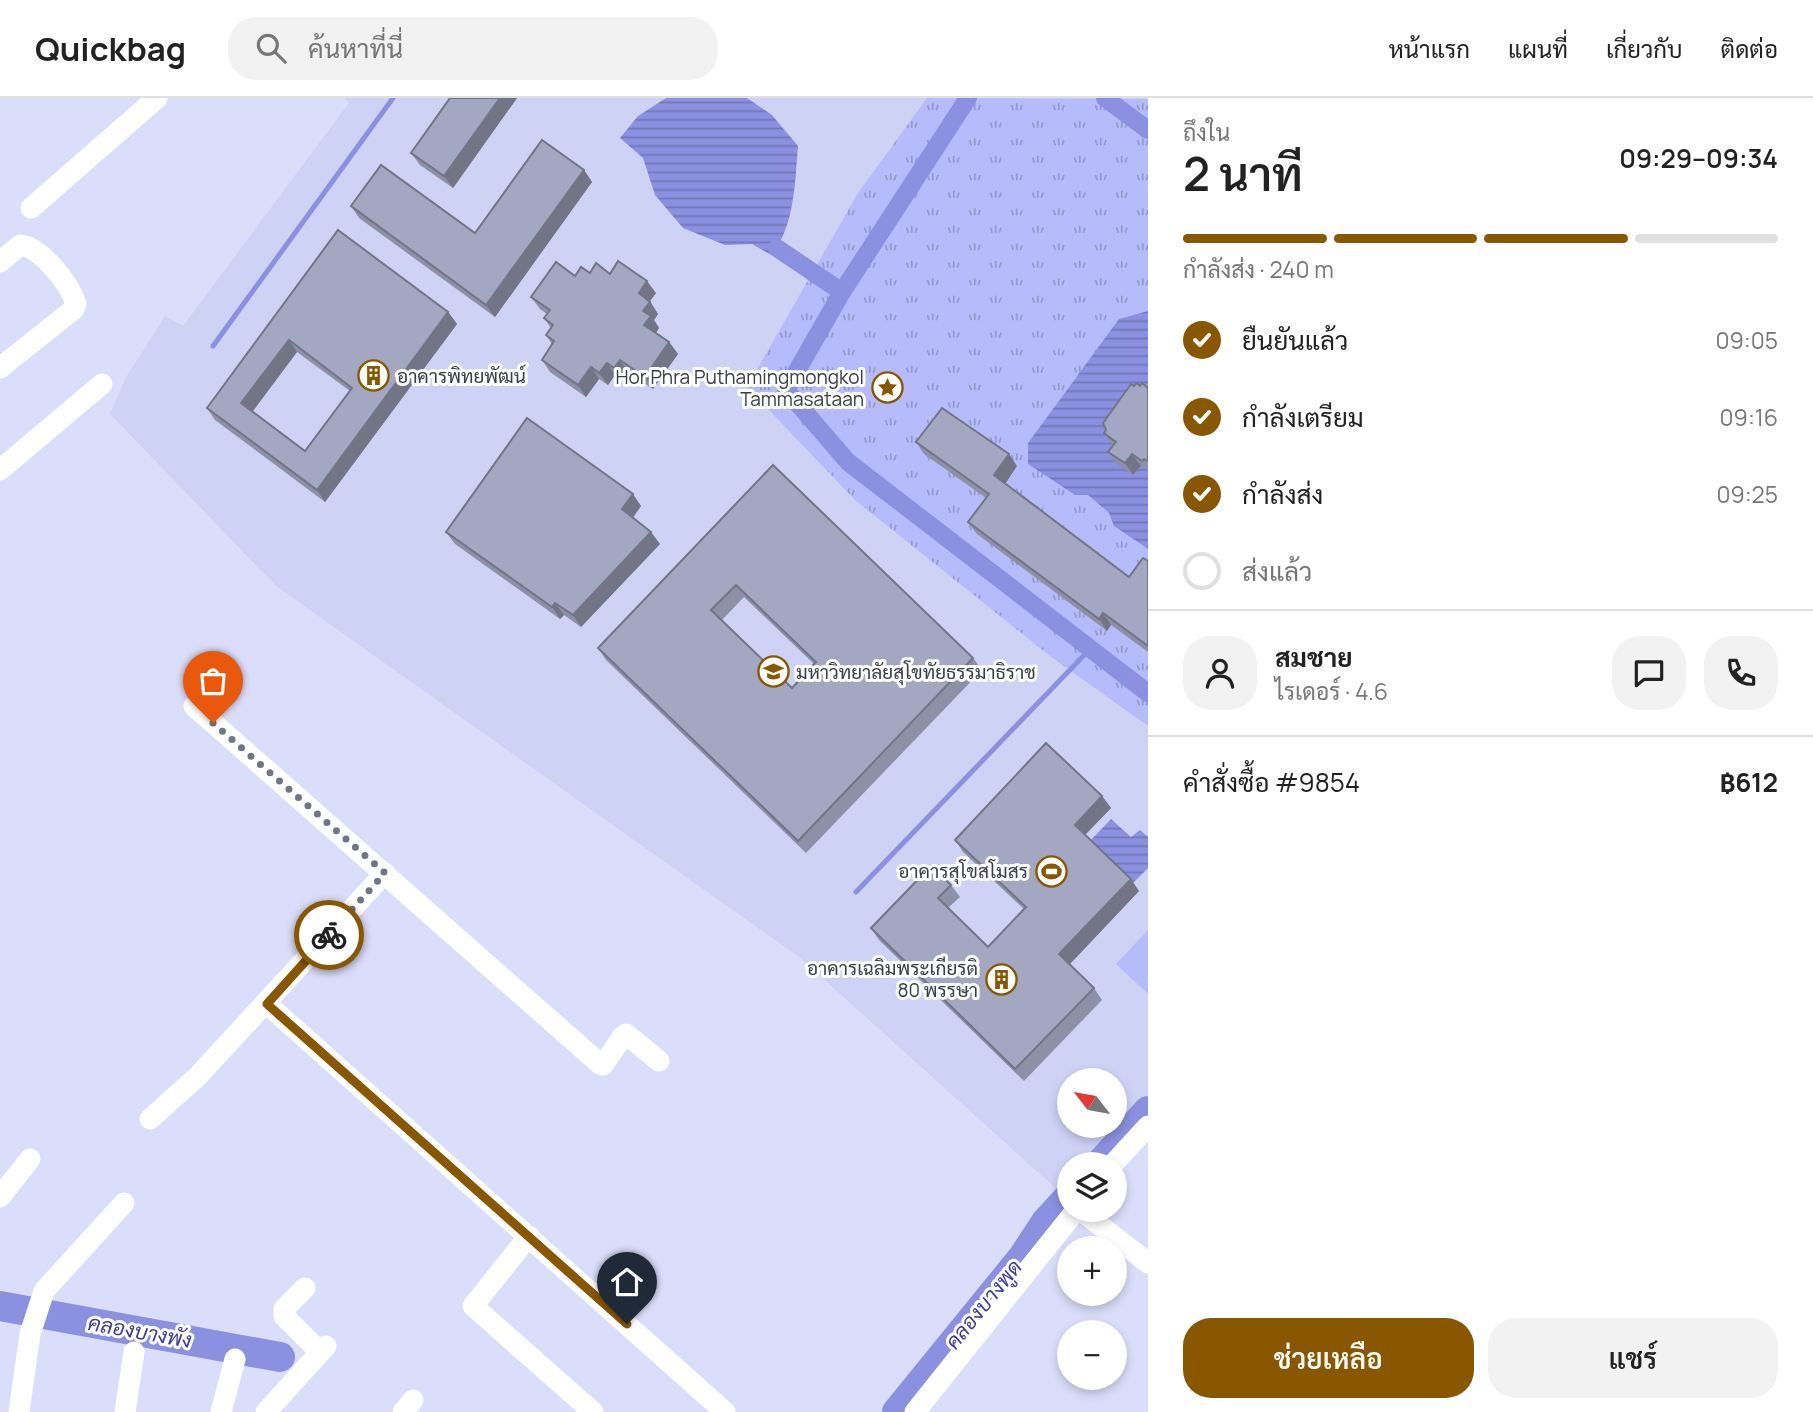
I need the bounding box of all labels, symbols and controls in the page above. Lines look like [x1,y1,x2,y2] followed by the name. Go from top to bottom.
[228,17,718,80] search box
[35,26,186,71] text: Quickbag
[252,29,290,67] icon: search
[308,30,403,66] text: ค้นหาที่นี่
[1389,32,1470,65] text: หน้าแรก
[1508,32,1568,65] text: แผนที่
[1606,32,1683,65] text: เกี่ยวกับ
[1721,32,1778,65] text: ติดต่อ
[1183,116,1230,148] text: ถึงใน
[1619,140,1778,176] text: 09:29–09:34
[1183,142,1303,205] text: 2 นาที
[1183,253,1334,285] text: กำลังส่ง · 240 m
[1183,321,1221,359] icon: check
[1242,322,1348,358] text: ยืนยันแล้ว
[1716,324,1778,356] text: 09:05
[357,359,391,393] building icon: อาคารพิทยพัฒน์
[397,363,526,389] place label: อาคารพิทยพัฒน์
[615,364,864,412] place label: Hor Phra Puthamingmongkol Tammasataan
[870,371,904,405] place icon: Hor Phra Puthamingmongkol Tammasataan
[1183,398,1221,436] icon: check
[1242,399,1364,435] text: กำลังเตรียม
[1720,401,1778,433] text: 09:16
[1183,475,1221,513] icon: check
[1242,476,1323,512] text: กำลังส่ง
[1716,478,1778,510] text: 09:25
[1242,553,1312,589] text: ส่งแล้ว
[1183,636,1257,710] button: person
[1612,636,1686,710] button: chat
[1704,636,1778,710] button: phone
[1275,639,1352,675] text: สมชาย
[183,651,243,723] pin
[756,655,790,689] school or university icon: มหาวิทยาลัยสุโขทัยธรรมาธิราช
[796,659,1036,685] place label: มหาวิทยาลัยสุโขทัยธรรมาธิราช
[194,662,232,700] icon: bag
[1275,675,1388,707] text: ไรเดอร์ · 4.6
[1183,764,1360,800] text: คำสั่งซื้อ #9854
[1720,764,1778,800] text: ฿612
[1034,854,1068,888] sports icon: อาคารสุโขสโมสร
[898,858,1028,884] place label: อาคารสุโขสโมสร
[294,900,364,970] courier
[310,916,348,954] icon: bike
[807,955,978,1003] place label: อาคารเฉลิมพระเกียรติ 80 พรรษา
[984,962,1018,996] building icon: อาคารเฉลิมพระเกียรติ 80 พรรษา
[1057,1068,1127,1138] north arrow
[1057,1068,1127,1390] map controls
[1057,1152,1127,1222] button: layers
[1057,1236,1127,1306] button: +
[597,1252,657,1324] pin
[938,1253,1029,1356] water label: คลองบางพูด
[608,1263,646,1301] icon: home
[86,1308,194,1354] water label: คลองบางพัง
[1183,1318,1474,1398] button: ช่วยเหลือ
[1488,1318,1778,1398] button: แชร์
[1057,1320,1127,1390] button: −

